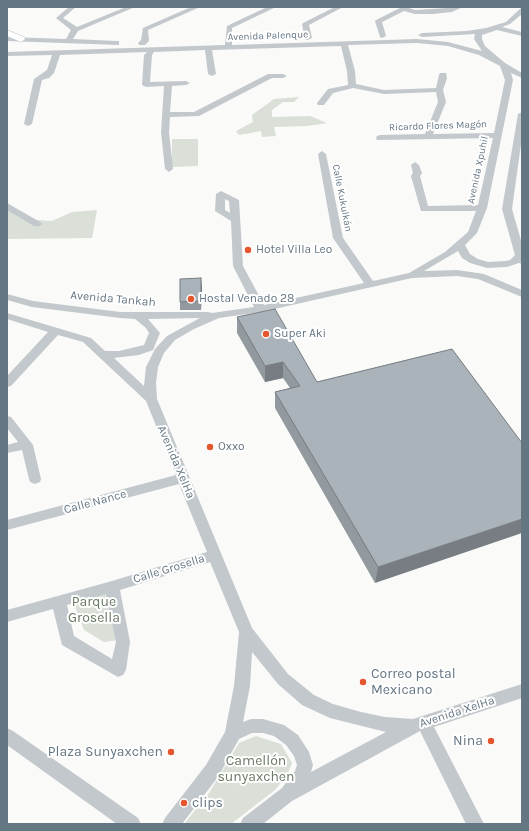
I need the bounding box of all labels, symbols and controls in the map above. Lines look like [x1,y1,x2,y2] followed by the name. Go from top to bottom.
[228,29,308,43] street label: Avenida Palenque
[389,118,487,134] street label: Ricardo Flores Magón
[465,135,491,205] street label: Avenida Xpuhil
[330,163,354,233] street label: Calle Kukulkán
[256,243,332,257] place label: Hotel Villa Leo
[243,245,253,255] marker: Hotel Villa Leo
[70,288,156,310] street label: Avenida Tankah
[199,292,294,306] place label: Hostal Venado 28
[186,294,196,304] marker: Hostal Venado 28
[274,327,326,341] place label: Super Aki
[261,329,271,339] marker: Super Aki
[154,423,198,501] street label: Avenida XelHa
[218,440,245,454] place label: Oxxo
[205,442,215,452] marker: Oxxo
[62,487,128,517] street label: Calle Nance
[131,551,207,587] street label: Calle Grosella
[68,594,120,626] park label: Parque Grosella
[371,666,456,698] place label: Correo postal Mexicano
[358,677,368,687] marker: Correo postal Mexicano
[418,693,496,731] street label: Avenida XelHa
[453,733,483,749] place label: Nina
[486,736,496,746] marker: Nina
[48,744,163,760] place label: Plaza Sunyaxchen
[166,747,176,757] marker: Plaza Sunyaxchen
[218,753,294,786] park label: Camellón sunyaxchen
[192,795,223,811] place label: clips
[179,798,189,808] marker: clips

